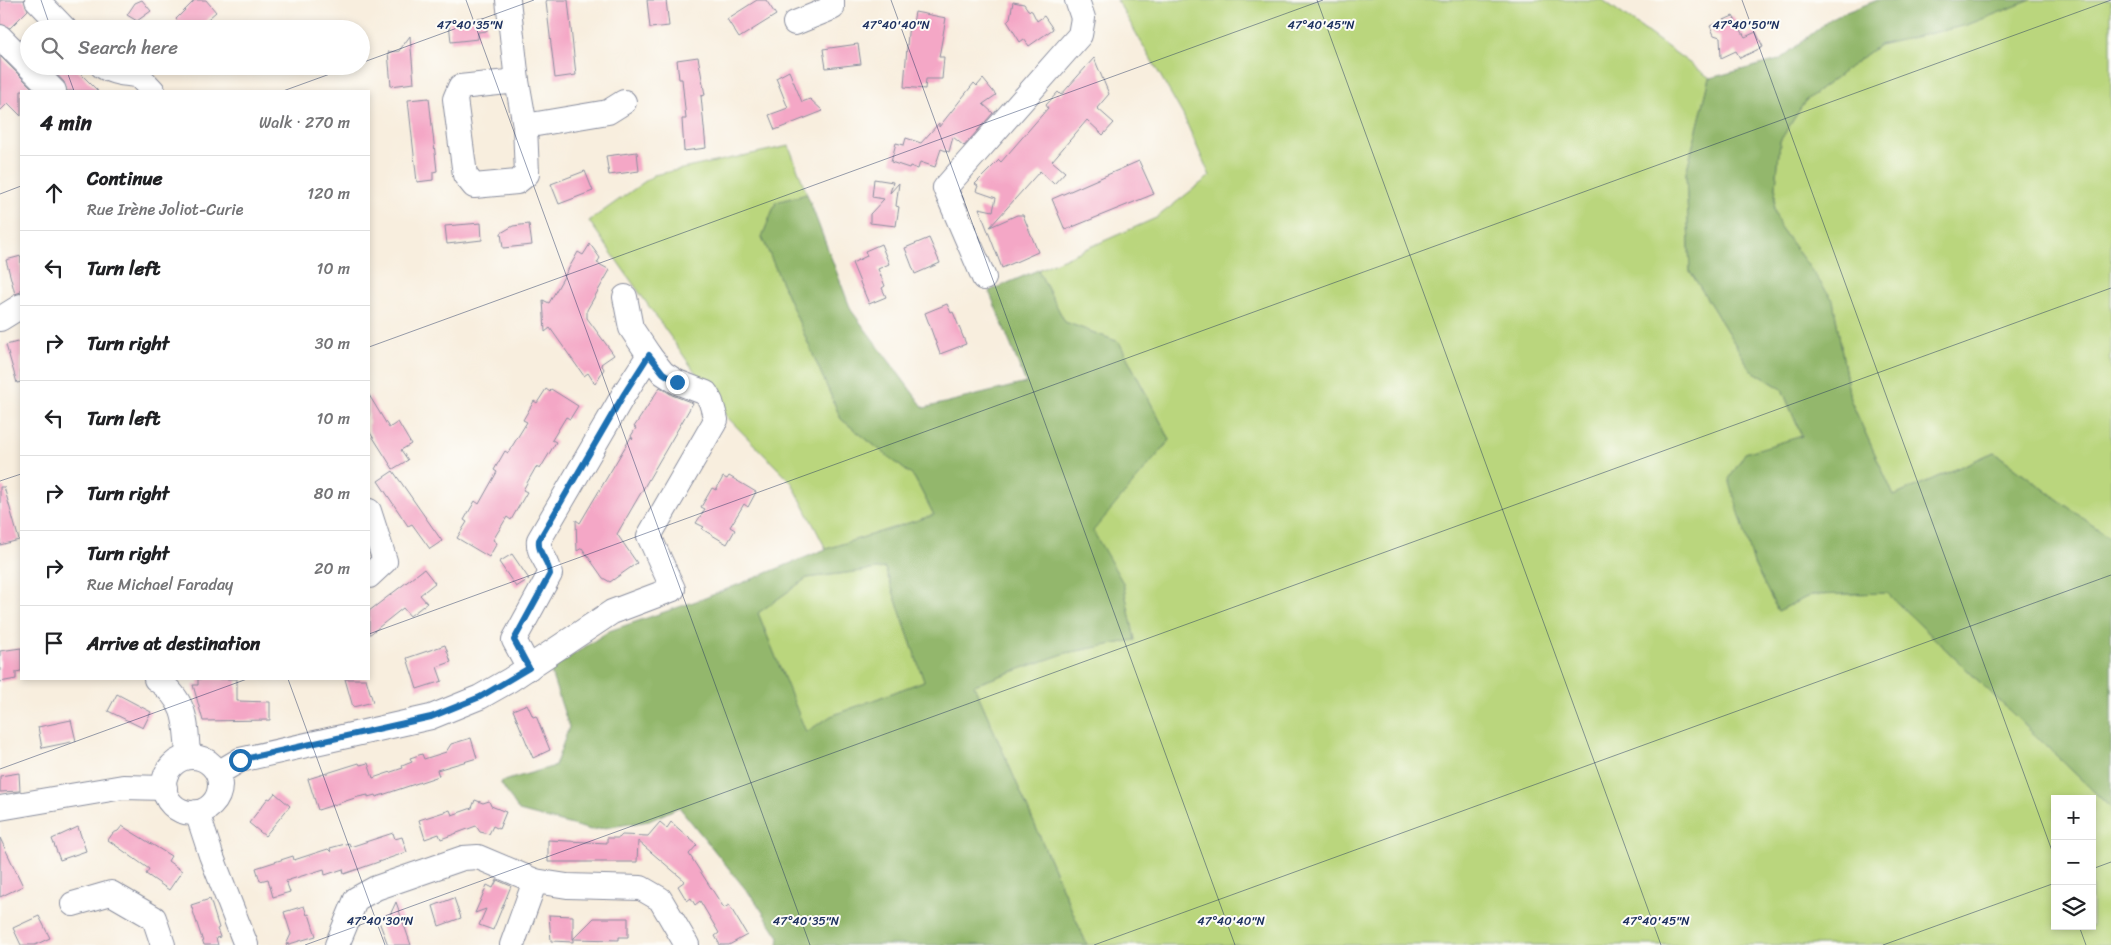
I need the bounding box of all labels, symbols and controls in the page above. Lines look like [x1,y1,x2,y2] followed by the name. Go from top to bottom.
[437,14,504,36] text: 47°40'35"N
[862,14,930,36] text: 47°40'40"N
[1287,14,1355,36] text: 47°40'45"N
[1712,14,1780,36] text: 47°40'50"N
[20,20,370,75] search box
[78,31,178,64] text: Search here
[38,34,66,62] icon: search
[40,104,92,142] text: 4 min
[259,108,350,137] text: Walk · 270 m
[87,162,163,195] text: Continue
[40,179,68,207] icon: ahead
[307,179,350,208] text: 120 m
[87,195,243,224] text: Rue Irène Joliot-Curie
[87,252,160,285] text: Turn left
[40,254,68,282] icon: left
[317,254,350,283] text: 10 m
[87,327,169,360] text: Turn right
[40,329,68,357] icon: right
[315,329,350,358] text: 30 m
[666,371,689,394] route end
[87,402,160,435] text: Turn left
[40,404,68,432] icon: left
[317,404,350,433] text: 10 m
[87,477,169,510] text: Turn right
[40,479,68,507] icon: right
[314,479,350,508] text: 80 m
[87,537,169,570] text: Turn right
[40,554,68,582] icon: right
[314,554,350,583] text: 20 m
[87,570,233,599] text: Rue Michael Faraday
[87,627,260,660] text: Arrive at destination
[40,629,68,657] icon: arrive
[229,749,252,772] route start
[2051,795,2096,930] map controls
[2051,795,2096,840] button: +
[2051,840,2096,885] button: −
[2051,885,2096,930] button: layers
[347,910,414,932] text: 47°40'30"N
[773,910,840,932] text: 47°40'35"N
[1197,910,1265,932] text: 47°40'40"N
[1622,910,1690,932] text: 47°40'45"N

